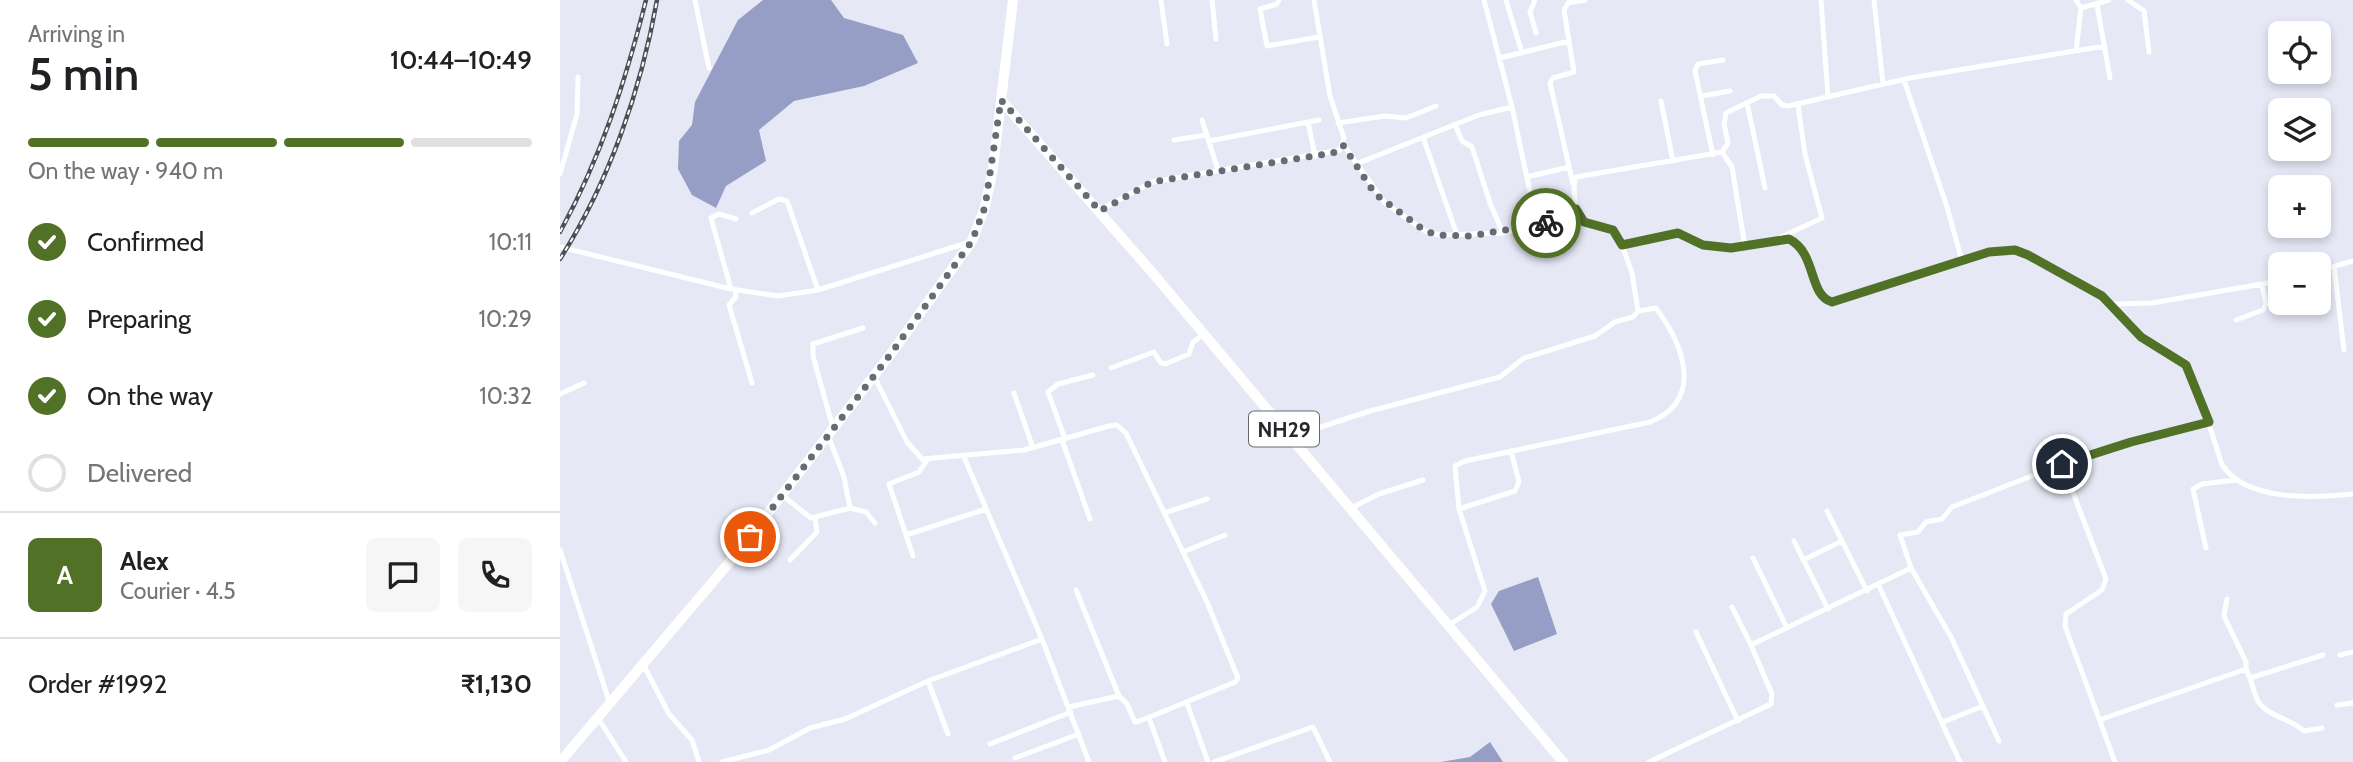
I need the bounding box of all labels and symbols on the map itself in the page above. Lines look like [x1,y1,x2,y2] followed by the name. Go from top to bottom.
[1511,188,1581,258] courier
[1249,412,1319,446] road number: NH29
[2032,434,2092,494] pin
[720,507,780,567] pin

